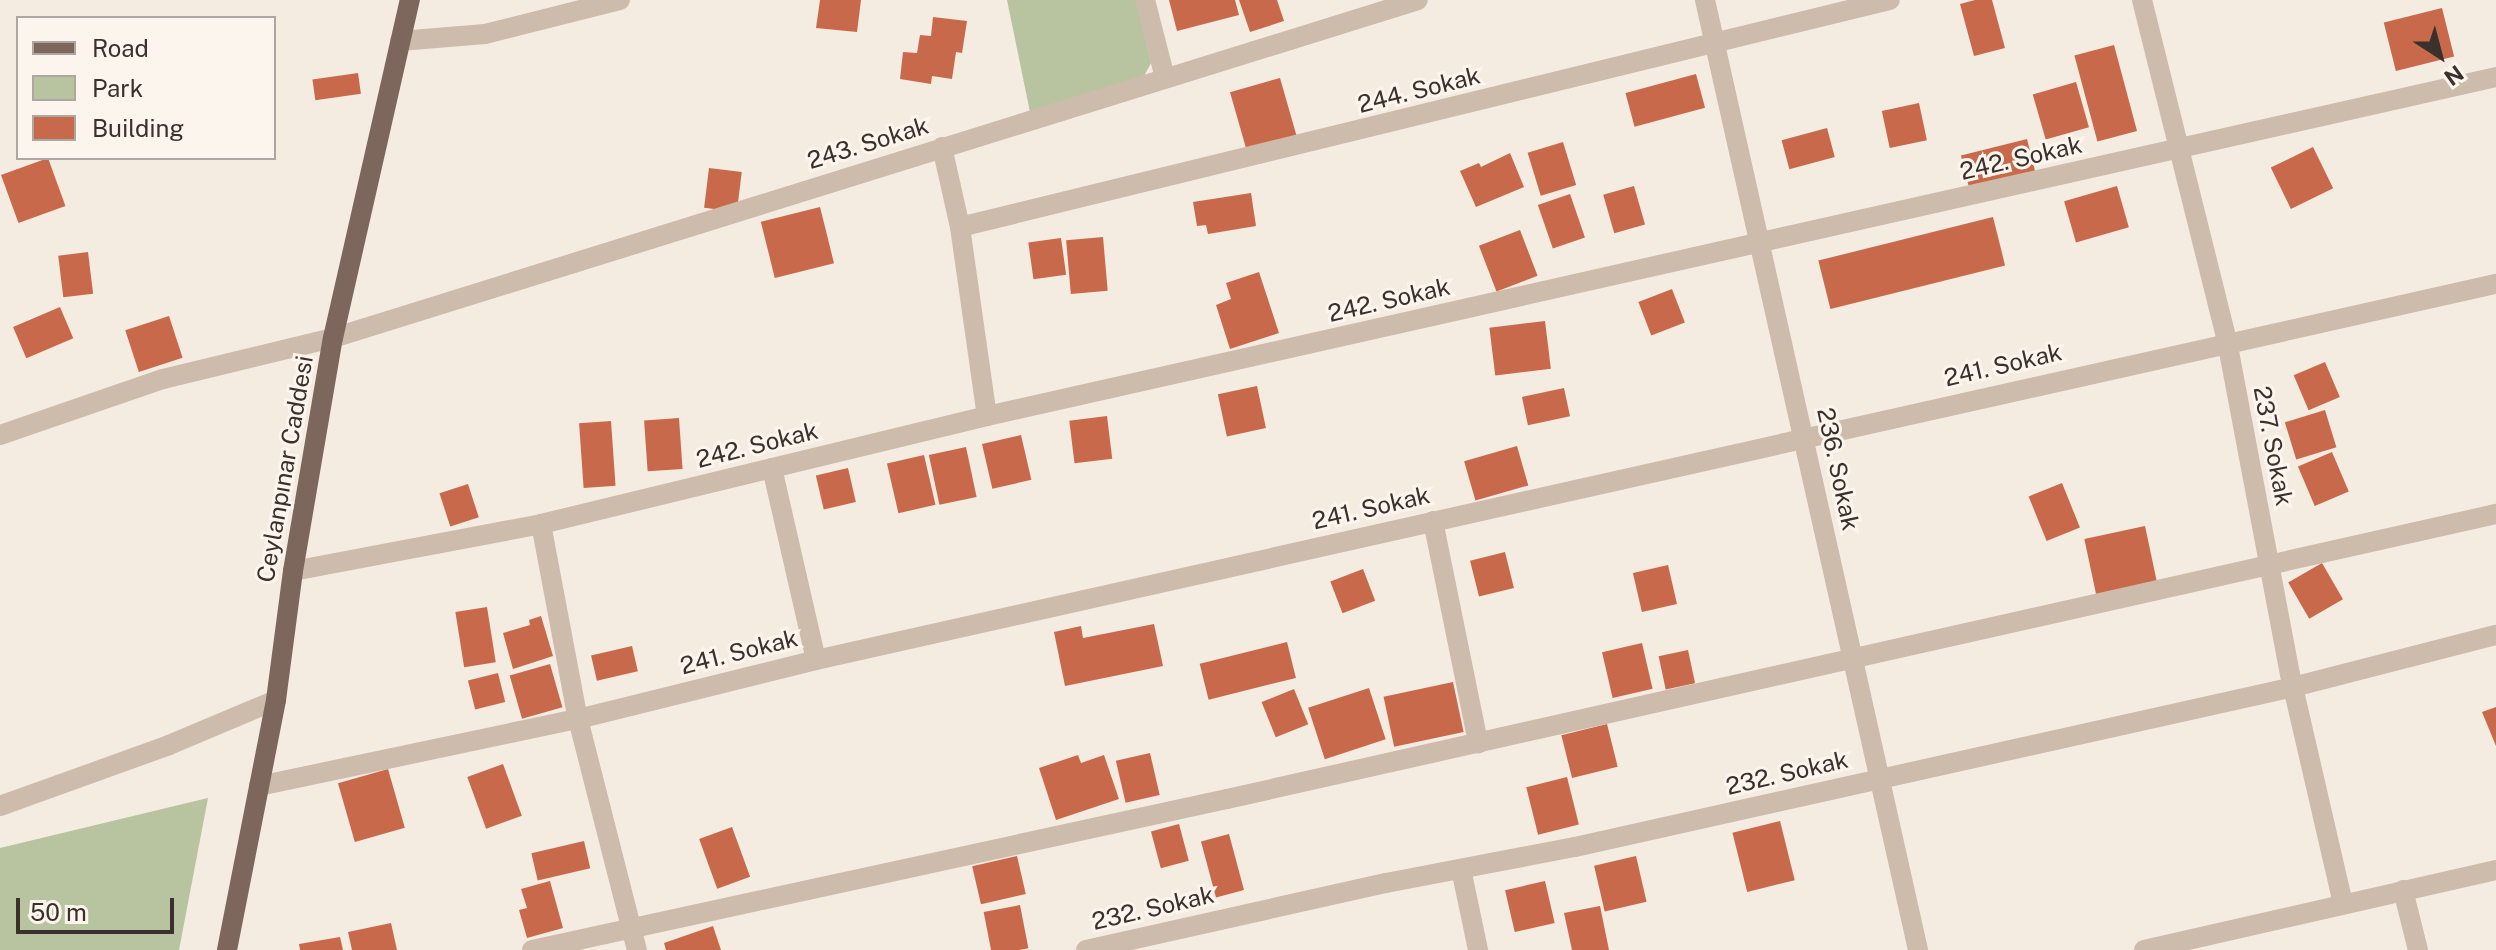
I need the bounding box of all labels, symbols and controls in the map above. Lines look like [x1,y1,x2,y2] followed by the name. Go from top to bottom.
[16,16,276,160] legend
[2400,16,2480,96] north arrow
[92,34,149,62] text: Road
[2440,60,2469,91] text: N
[1355,61,1483,119] street label: 244. Sokak
[92,74,143,102] text: Park
[804,111,932,175] street label: 243. Sokak
[92,114,184,142] text: Building
[1957,130,2085,186] street label: 242. Sokak
[1325,272,1453,328] street label: 242. Sokak
[1941,337,2065,393] street label: 241. Sokak
[251,354,319,584] street label: Ceylanpınar Caddesi
[2247,384,2299,508] street label: 237. Sokak
[1811,405,1865,533] street label: 236. Sokak
[693,416,821,474] street label: 242. Sokak
[1309,480,1433,536] street label: 241. Sokak
[677,624,801,680] street label: 241. Sokak
[1723,745,1851,801] street label: 232. Sokak
[1089,880,1217,936] street label: 232. Sokak
[20,882,178,932] scale bar
[30,898,87,926] text: 50 m

